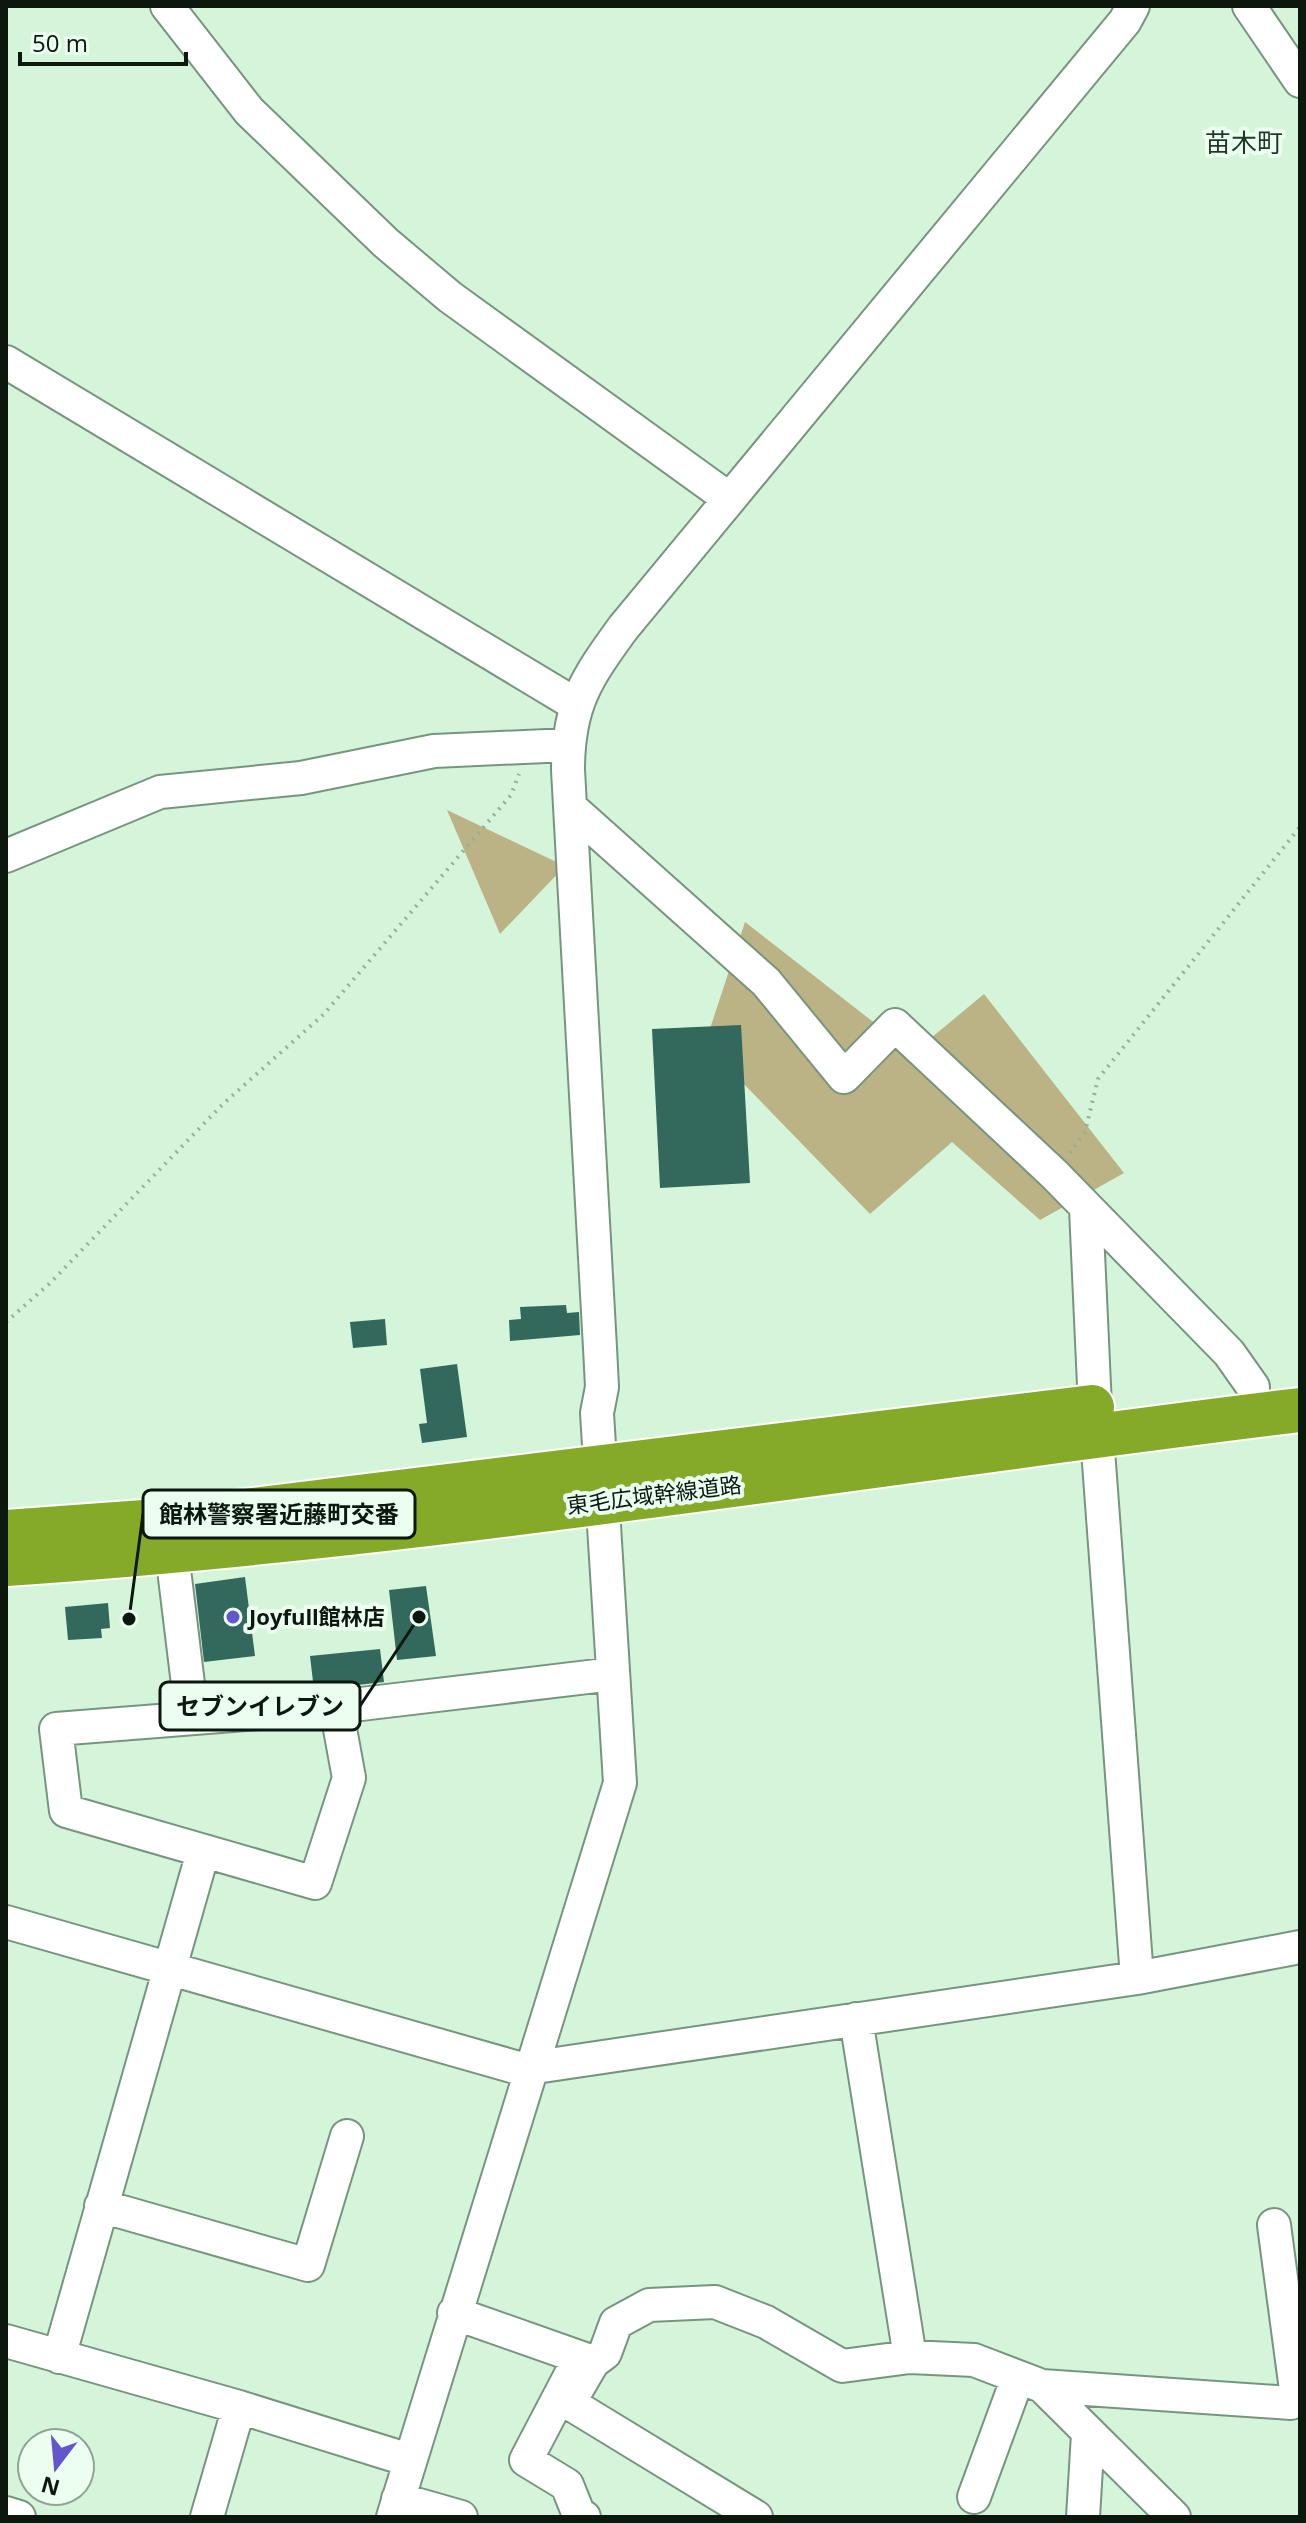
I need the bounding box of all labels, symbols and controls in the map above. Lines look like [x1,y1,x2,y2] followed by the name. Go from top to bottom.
[20,16,186,66] scale bar
[32,26,88,59] text: 50 m
[1205,124,1283,160] district label: 苗木町
[565,1468,743,1520] street label: 東毛広域幹線道路
[143,1490,415,1538] callout: 館林警察署近藤町交番
[159,1497,399,1530] text: 館林警察署近藤町交番
[247,1601,385,1631] place label: Joyfull館林店
[224,1608,242,1626] marker: Joyfull館林店
[160,1682,360,1730] callout: セブンイレブン
[176,1689,344,1722] text: セブンイレブン
[16,2427,96,2507] north arrow
[37,2470,63,2504] text: N

